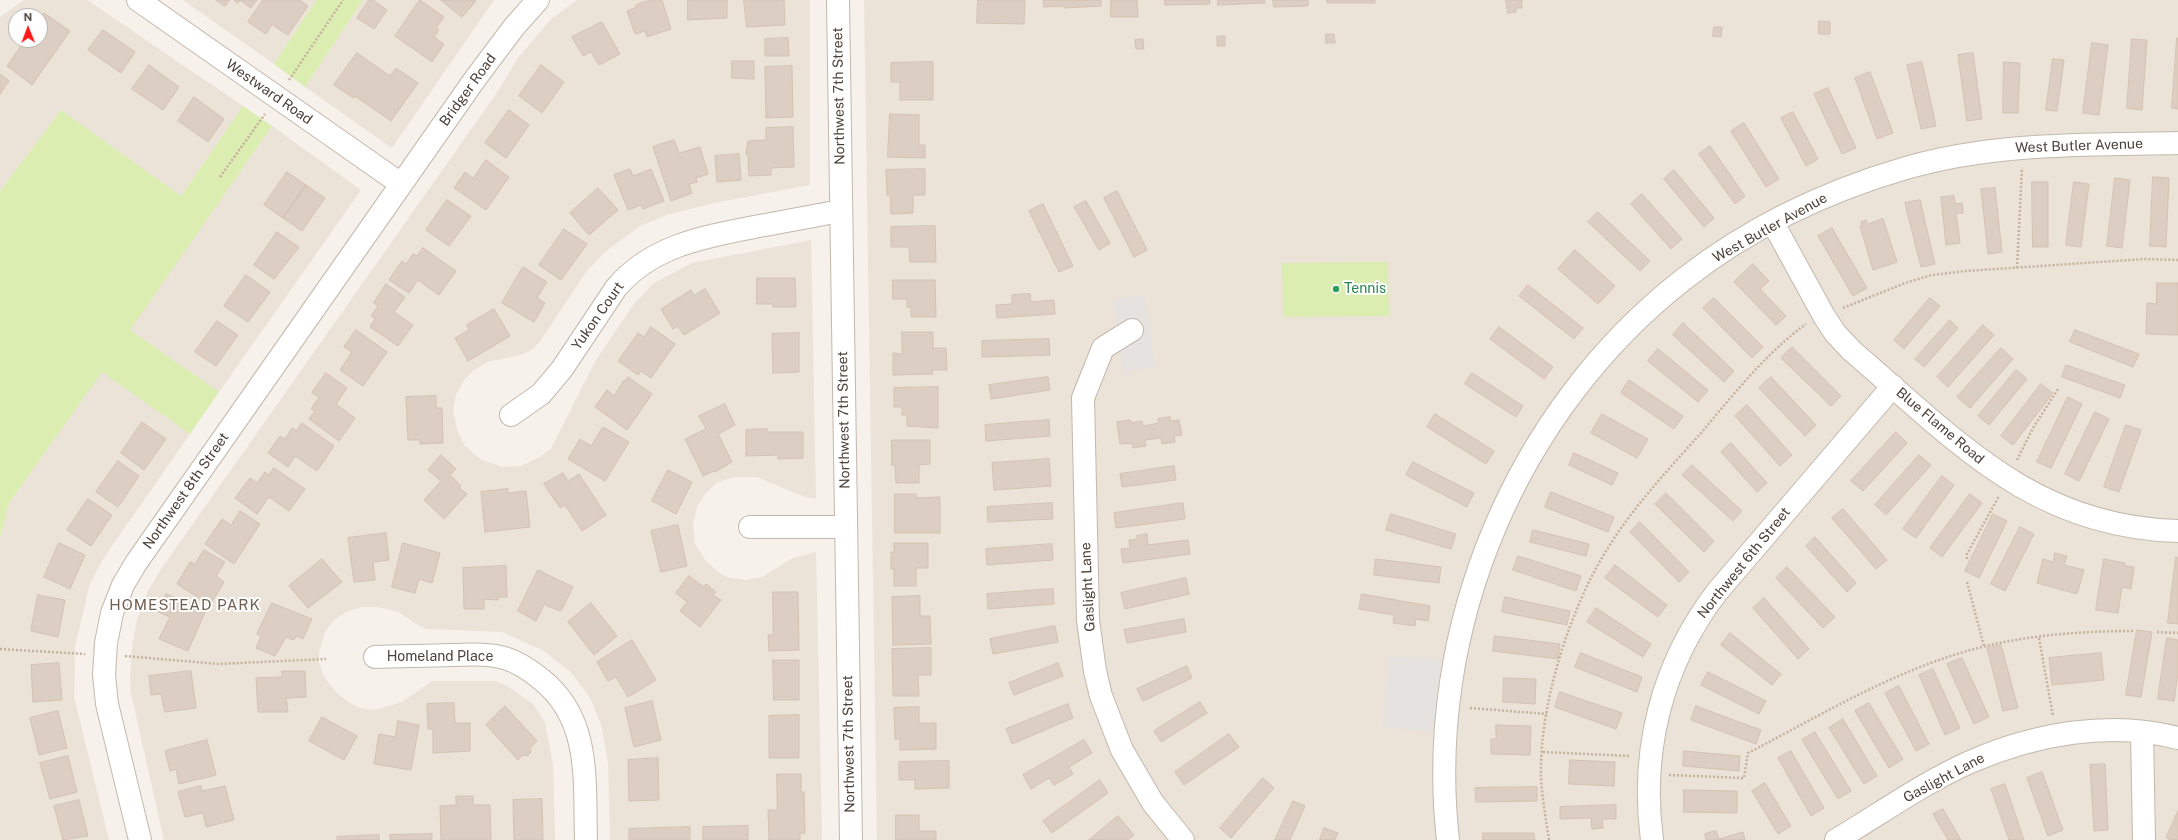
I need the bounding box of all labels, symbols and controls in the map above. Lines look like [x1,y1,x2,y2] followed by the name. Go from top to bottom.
[8,8,48,48] north arrow
[23,11,32,23] text: N
[829,27,849,165] street label: Northwest 7th Street
[436,51,500,129] street label: Bridger Road
[223,56,315,128] street label: Westward Road
[2015,135,2143,157] street label: West Butler Avenue
[1710,190,1830,266] street label: West Butler Avenue
[568,279,628,353] street label: Yukon Court
[1344,281,1386,297] place label: Tennis
[1331,284,1341,294] marker: Tennis
[834,351,854,489] street label: Northwest 7th Street
[1893,384,1987,468] street label: Blue Flame Road
[139,430,233,552] street label: Northwest 8th Street
[1694,504,1794,622] street label: Northwest 6th Street
[1077,542,1099,632] street label: Gaslight Lane
[109,596,261,614] district label: HOMESTEAD PARK
[387,649,493,665] street label: Homeland Place
[839,675,859,813] street label: Northwest 7th Street
[1901,750,1987,806] street label: Gaslight Lane

